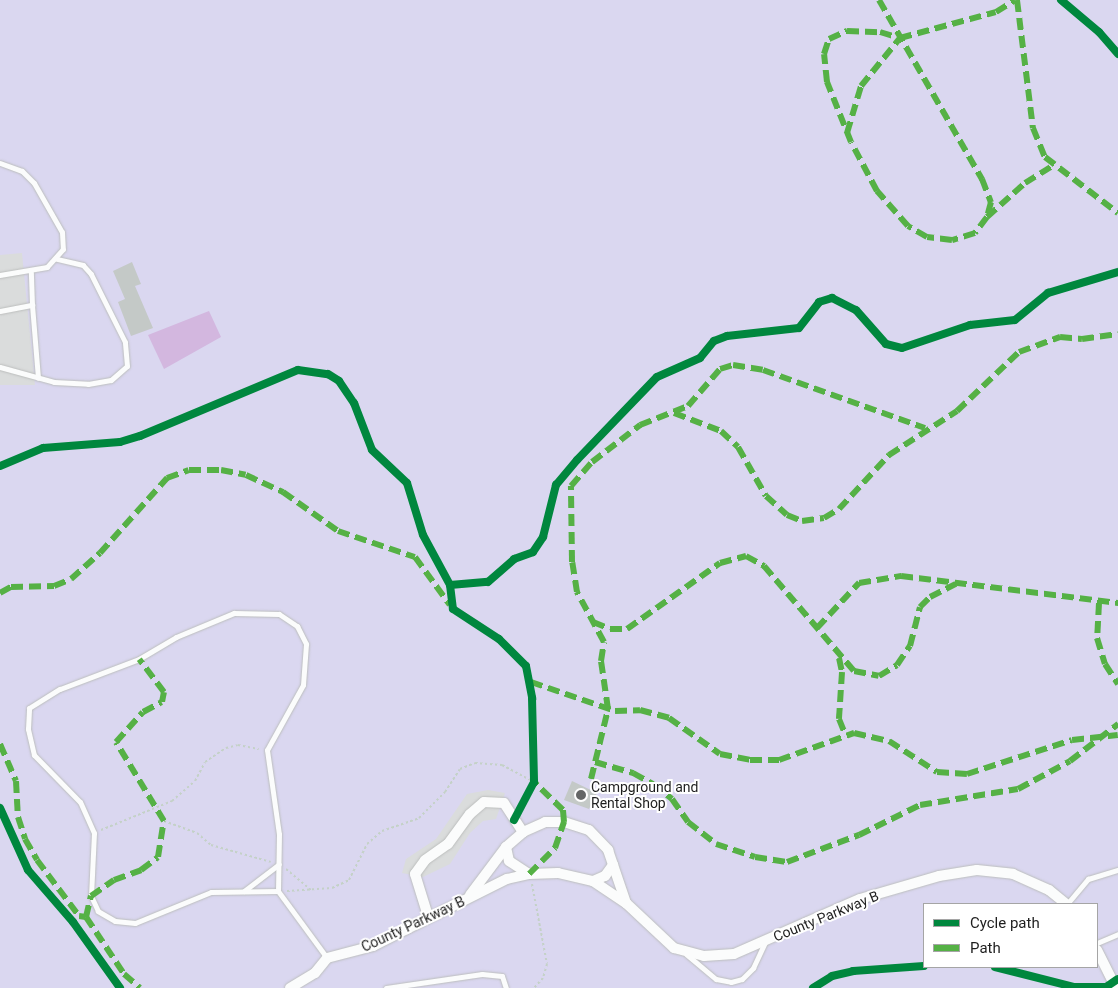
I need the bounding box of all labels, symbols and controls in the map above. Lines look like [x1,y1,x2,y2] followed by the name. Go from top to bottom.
[591,779,698,812] place label: Campground and Rental Shop
[575,789,587,801] marker: Campground and Rental Shop
[771,887,881,945] street label: County Parkway B
[359,893,467,955] street label: County Parkway B
[923,903,1098,968] legend
[970,914,1040,932] text: Cycle path
[970,939,1001,957] text: Path

